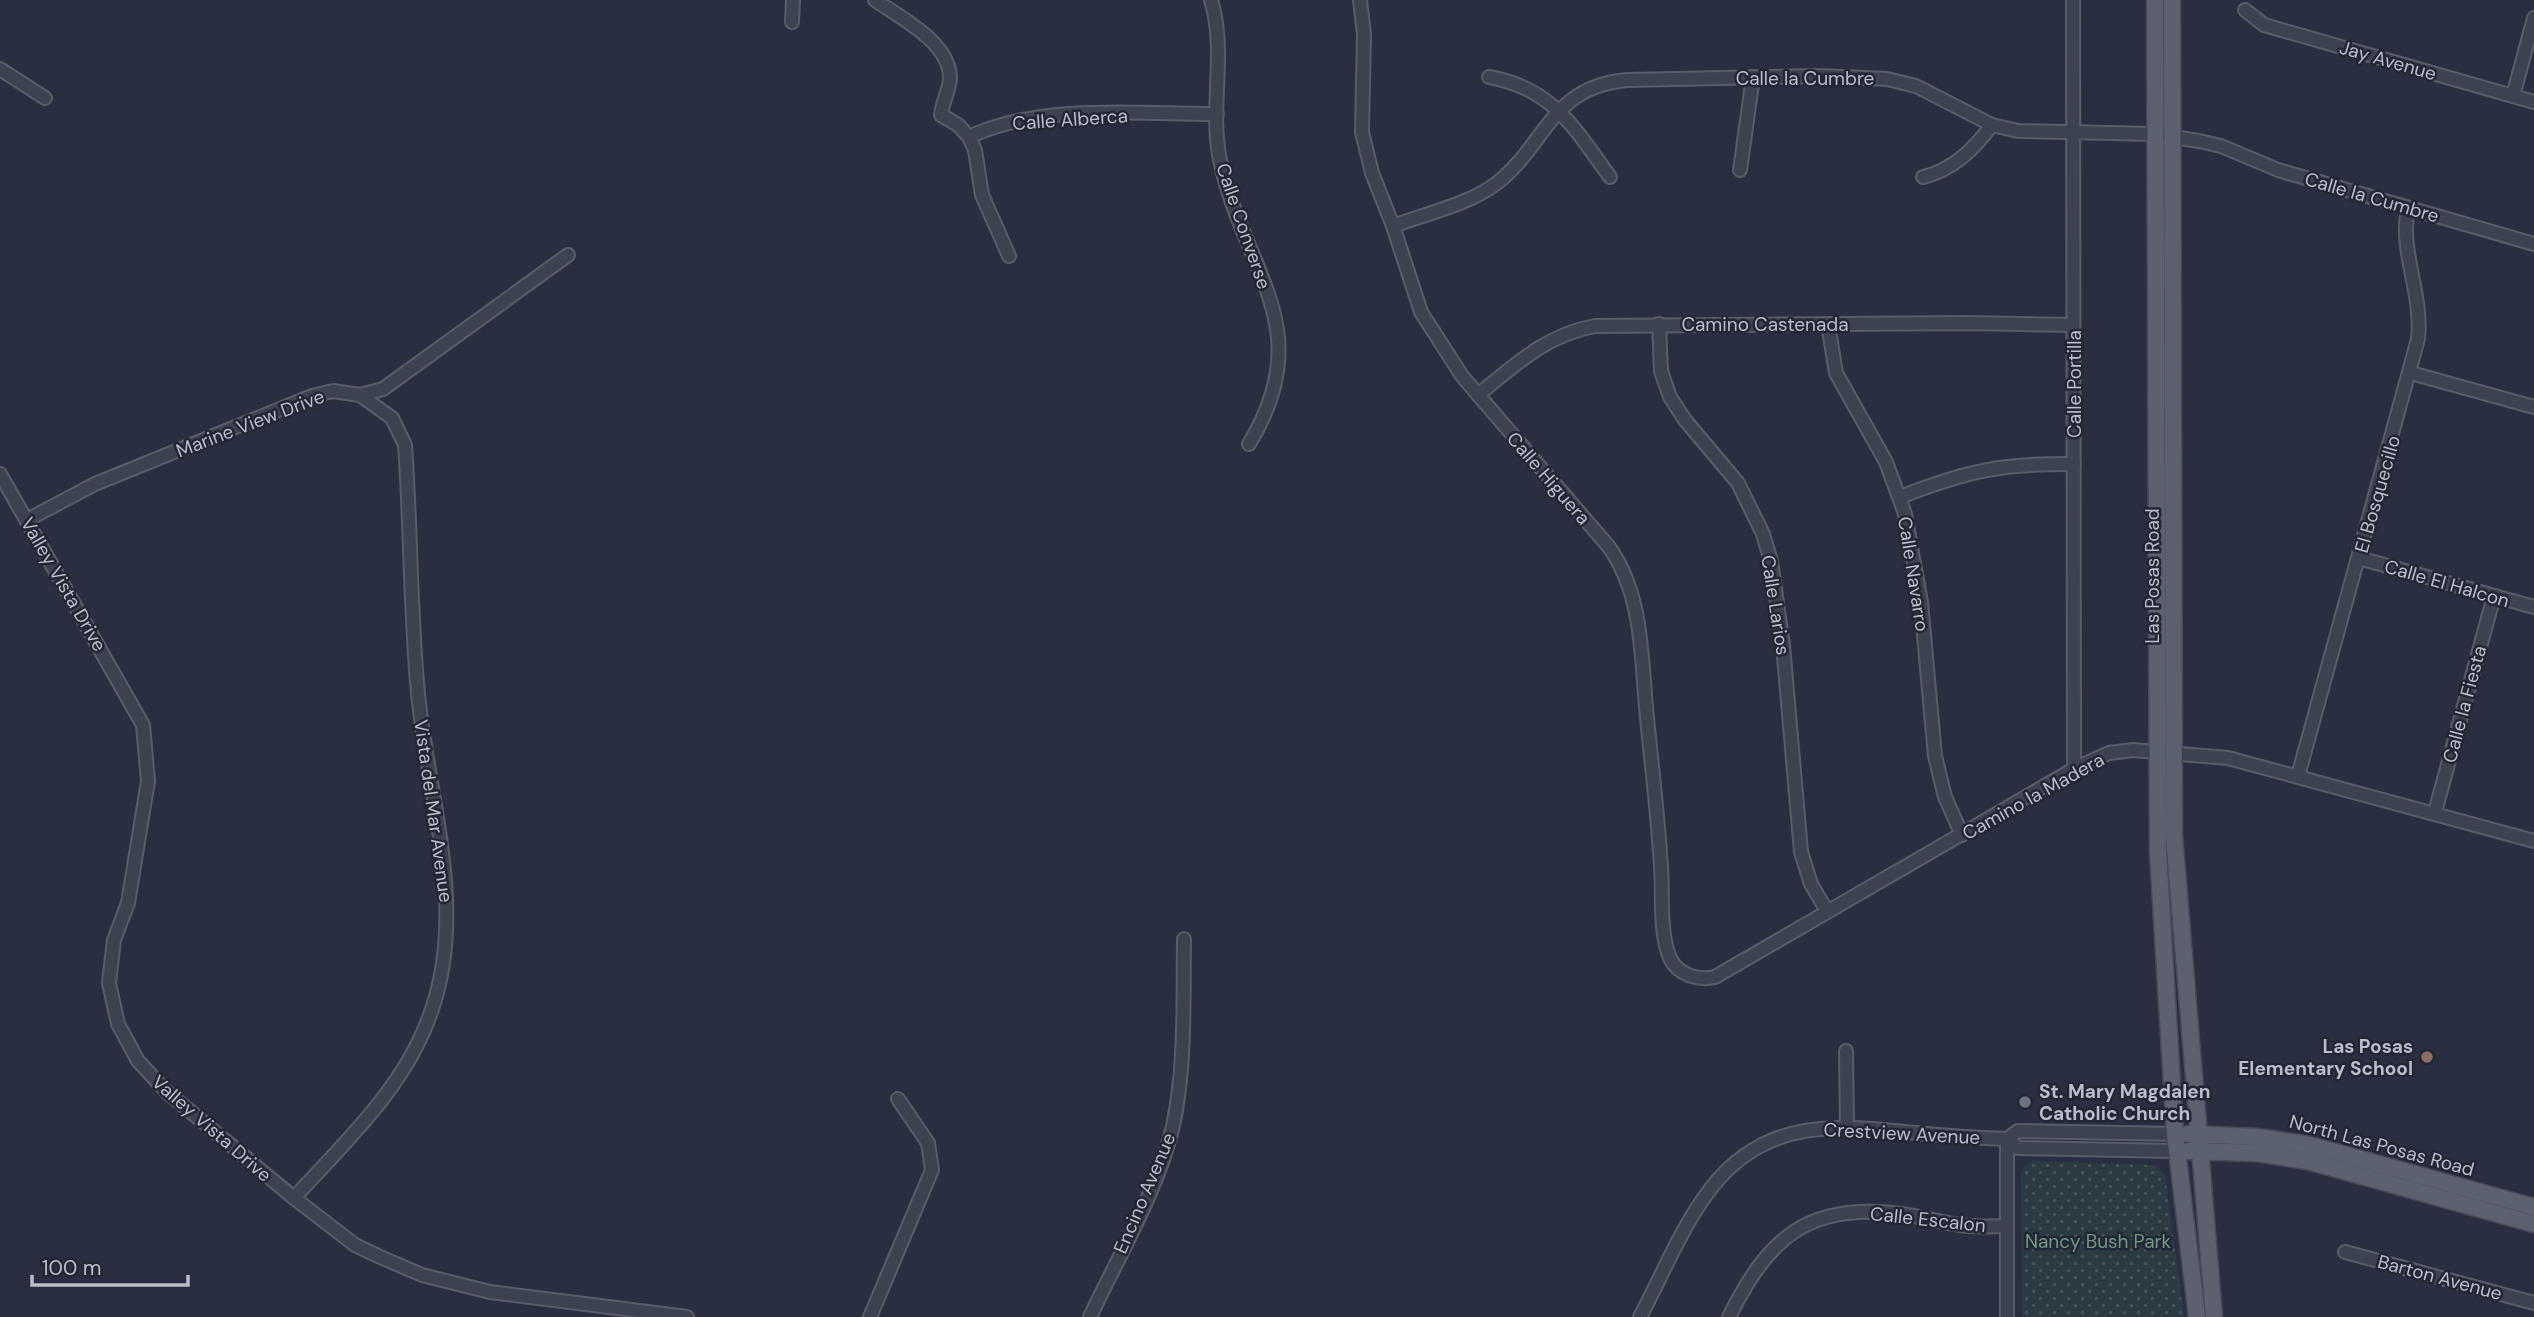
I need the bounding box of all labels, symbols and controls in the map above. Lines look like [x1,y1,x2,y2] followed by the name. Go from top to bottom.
[2336,35,2439,86] street label: Jay Avenue
[1736,66,1874,91] street label: Calle la Cumbre
[1011,103,1129,136] street label: Calle Alberca
[1210,160,1277,292] street label: Calle Converse
[2302,166,2442,229] street label: Calle la Cumbre
[1681,312,1849,337] street label: Camino Castenada
[2062,330,2087,438] street label: Calle Portilla
[172,384,328,463] street label: Marine View Drive
[1501,427,1596,530] street label: Calle Higuera
[2349,433,2406,556] street label: El Bosquecillo
[2140,508,2165,644] street label: Las Posas Road
[15,513,112,656] street label: Valley Vista Drive
[1892,515,1935,633] street label: Calle Navarro
[1755,553,1796,657] street label: Calle Larios
[2381,554,2512,613] street label: Calle El Halcon
[2437,643,2492,765] street label: Calle la Fiesta
[408,718,459,904] street label: Vista del Mar Avenue
[1958,747,2109,846] street label: Camino la Madera
[2238,1034,2413,1081] place label: Las Posas Elementary School
[2419,1049,2435,1065] marker: Las Posas Elementary School
[147,1070,277,1187] street label: Valley Vista Drive
[2039,1079,2210,1126] place label: St. Mary Magdalen Catholic Church
[2017,1094,2033,1110] marker: St. Mary Magdalen Catholic Church
[2287,1109,2477,1182] street label: North Las Posas Road
[1823,1117,1981,1150] street label: Crestview Avenue
[1108,1129,1181,1257] street label: Encino Avenue
[1869,1201,1987,1238] street label: Calle Escalon
[2025,1229,2172,1254] park label: Nancy Bush Park
[32,1244,187,1288] scale bar
[2375,1249,2505,1306] street label: Barton Avenue
[42,1254,102,1282] text: 100 m

